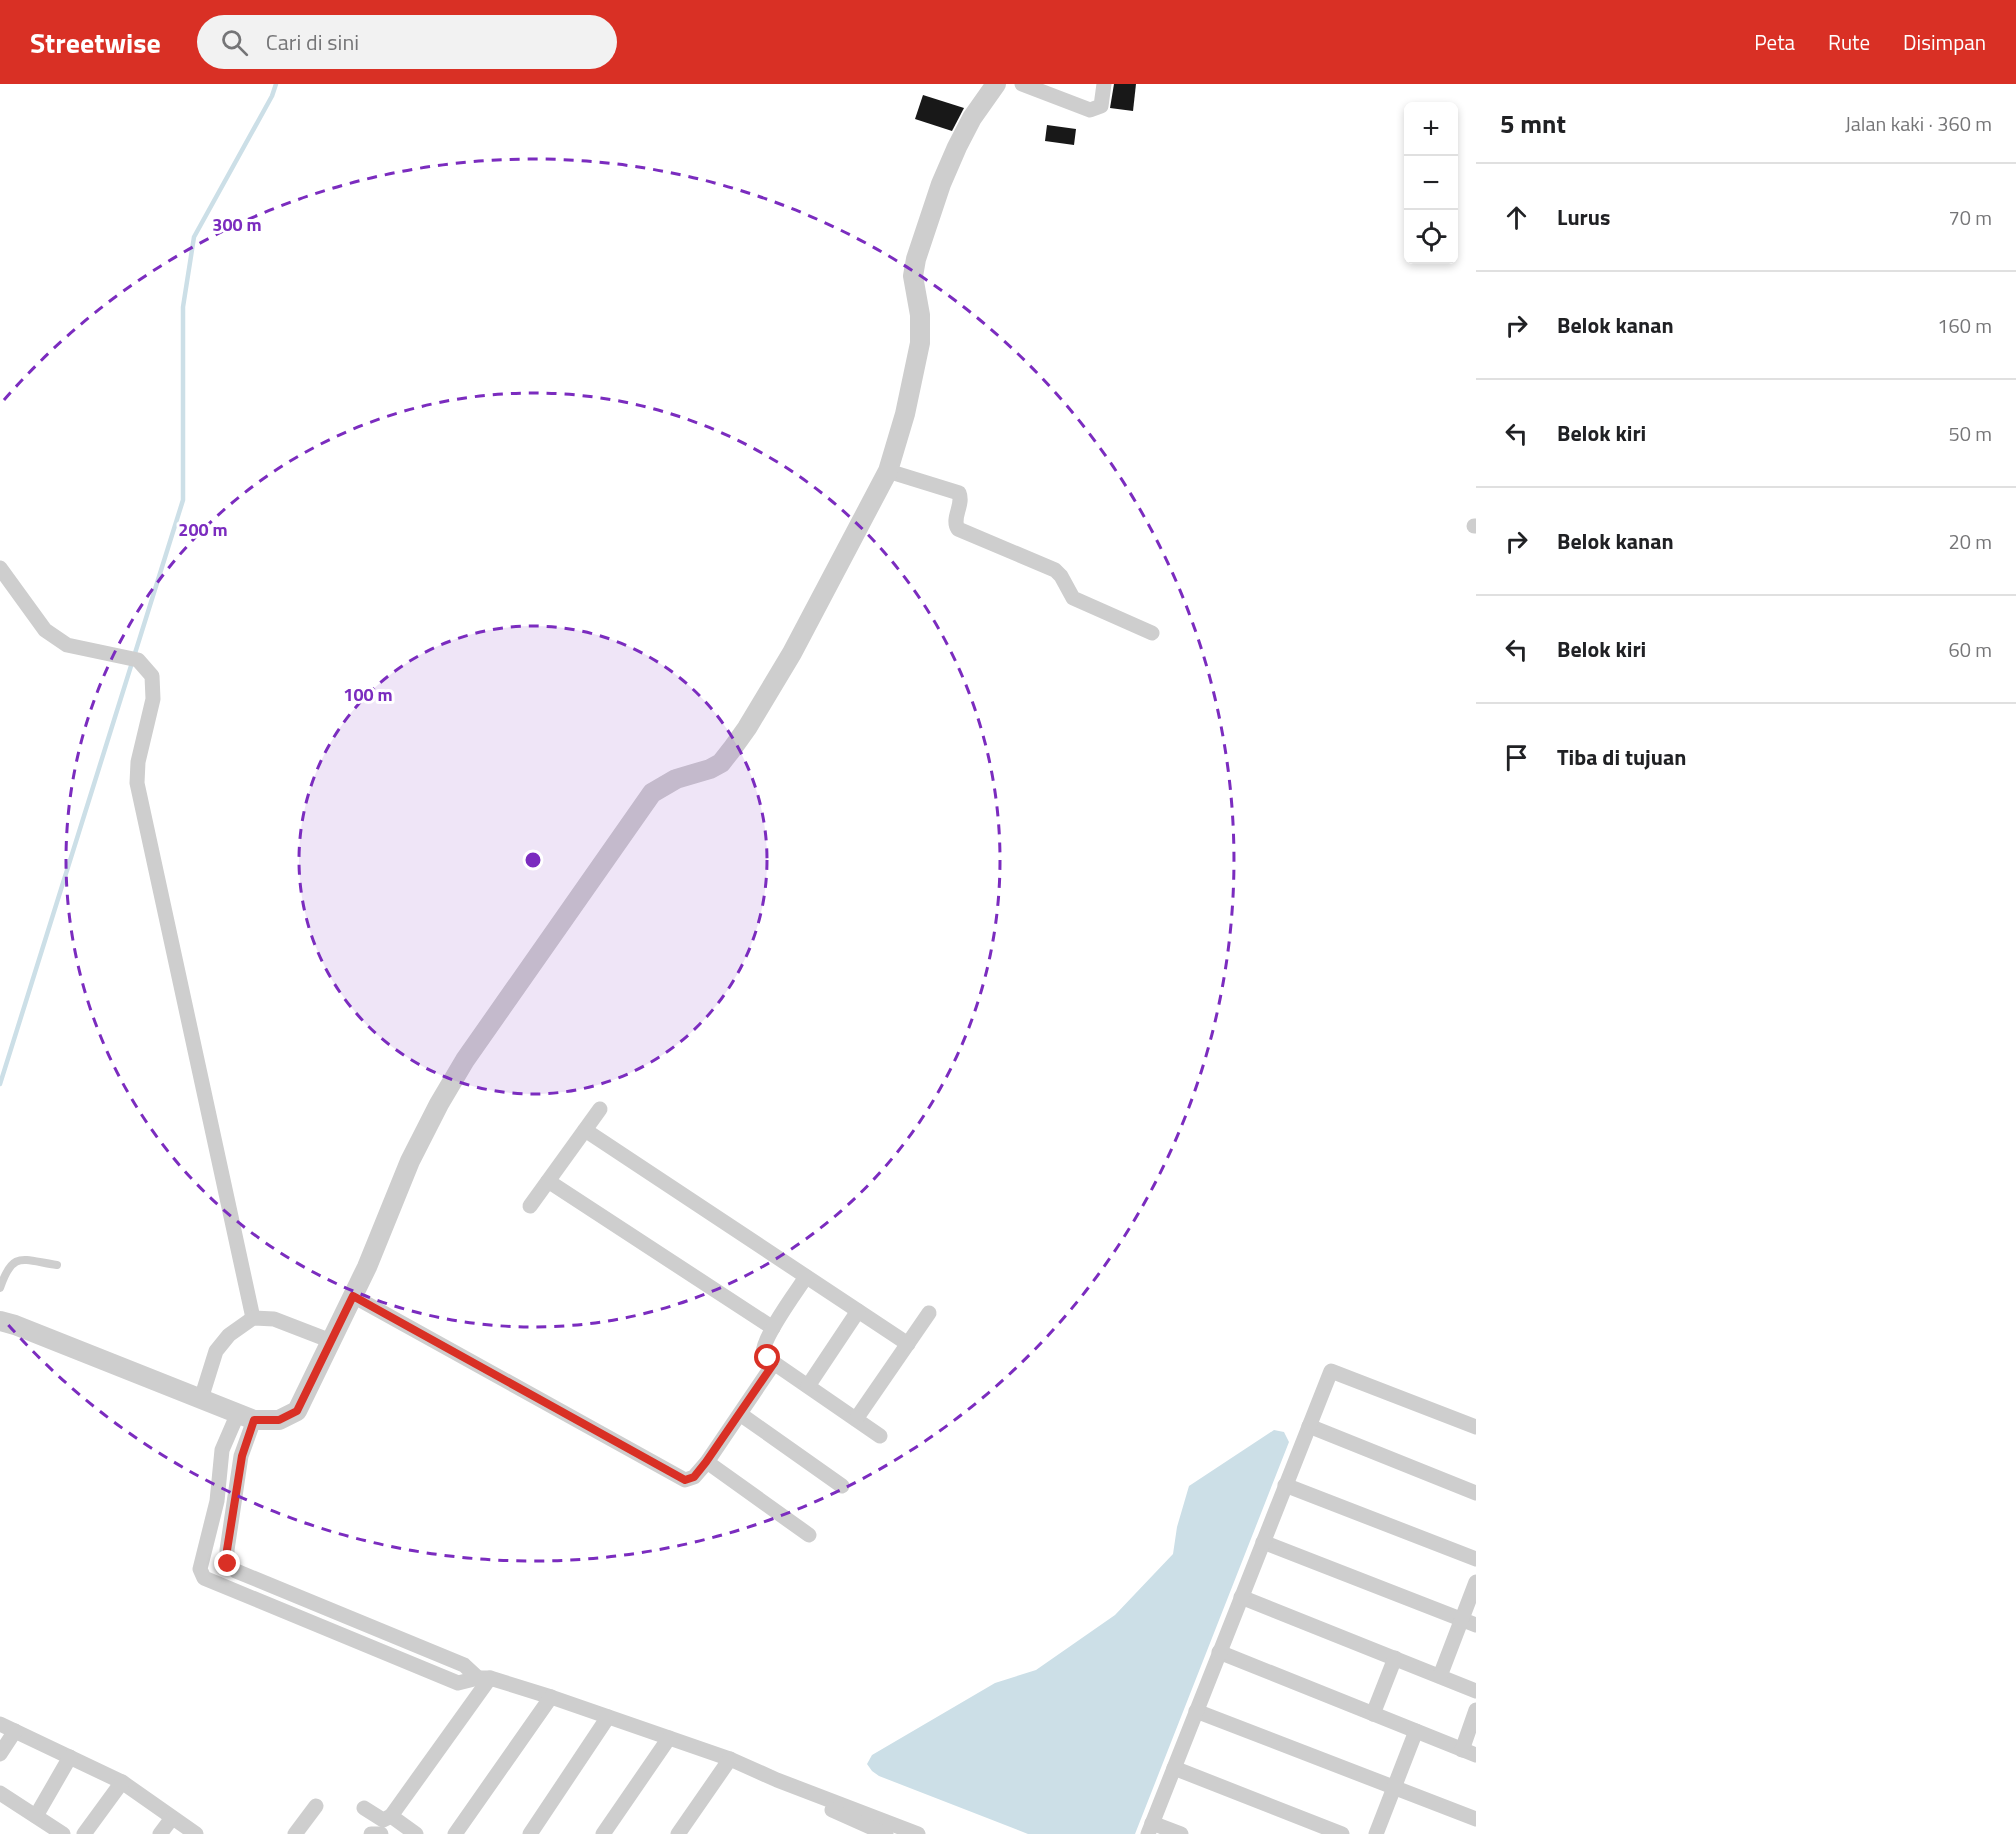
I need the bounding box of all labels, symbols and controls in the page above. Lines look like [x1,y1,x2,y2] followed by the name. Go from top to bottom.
[197,15,617,69] search box
[30,21,161,64] text: Streetwise
[266,25,359,59] text: Cari di sini
[218,26,251,59] icon: search
[1754,26,1795,58] text: Peta
[1828,26,1870,58] text: Rute
[1903,26,1986,58] text: Disimpan
[1404,102,1458,264] map controls
[1404,102,1458,156] button: +
[1500,104,1566,143] text: 5 mnt
[1845,108,1992,139] text: Jalan kaki · 360 m
[1404,156,1458,210] button: −
[1557,200,1610,234] text: Lurus
[1500,201,1533,234] icon: ahead
[1948,202,1992,233] text: 70 m
[1404,210,1458,264] button: locate
[212,211,262,238] text: 300 m
[1557,308,1674,342] text: Belok kanan
[1500,309,1533,342] icon: right
[1937,310,1992,341] text: 160 m
[1557,416,1646,450] text: Belok kiri
[1500,417,1533,450] icon: left
[1948,418,1992,449] text: 50 m
[178,516,228,543] text: 200 m
[1557,524,1674,558] text: Belok kanan
[1500,525,1533,558] icon: right
[1948,526,1992,557] text: 20 m
[1557,632,1646,666] text: Belok kiri
[1500,633,1533,666] icon: left
[1948,634,1992,665] text: 60 m
[343,681,393,708] text: 100 m
[1557,740,1686,774] text: Tiba di tujuan
[1500,741,1533,774] icon: arrive
[523,850,543,870] centre of rings
[754,1344,780,1370] route start
[214,1550,240,1576] route end

